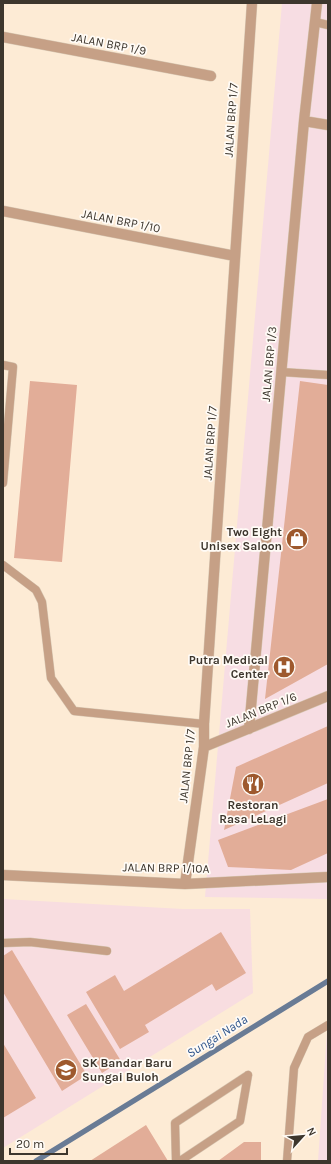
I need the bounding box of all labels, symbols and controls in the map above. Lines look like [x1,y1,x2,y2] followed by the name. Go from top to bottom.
[71,30,148,58] street label: JALAN BRP 1/9
[221,82,241,158] street label: JALAN BRP 1/7
[80,207,162,235] street label: JALAN BRP 1/10
[259,326,279,402] street label: JALAN BRP 1/3
[200,405,220,481] street label: JALAN BRP 1/7
[201,525,282,553] place label: Two Eight Unisex Saloon
[284,526,310,552] shop icon: Two Eight Unisex Saloon
[189,653,268,681] place label: Putra Medical Center
[271,654,297,680] hospital icon: Putra Medical Center
[223,689,299,731] street label: JALAN BRP 1/6
[176,728,198,804] street label: JALAN BRP 1/7
[240,771,266,797] restaurant icon: Restoran Rasa LeLagi
[219,798,287,826] place label: Restoran Rasa LeLagi
[123,860,210,876] street label: JALAN BRP 1/10A
[184,1011,250,1061] water label: Sungai Nada
[82,1056,172,1084] place label: SK Bandar Baru Sungai Buloh
[53,1057,79,1083] school or university icon: SK Bandar Baru Sungai Buloh
[283,1116,323,1156] north arrow
[304,1125,319,1138] text: N
[10,1130,67,1156] scale bar
[16,1137,44,1151] text: 20 m

